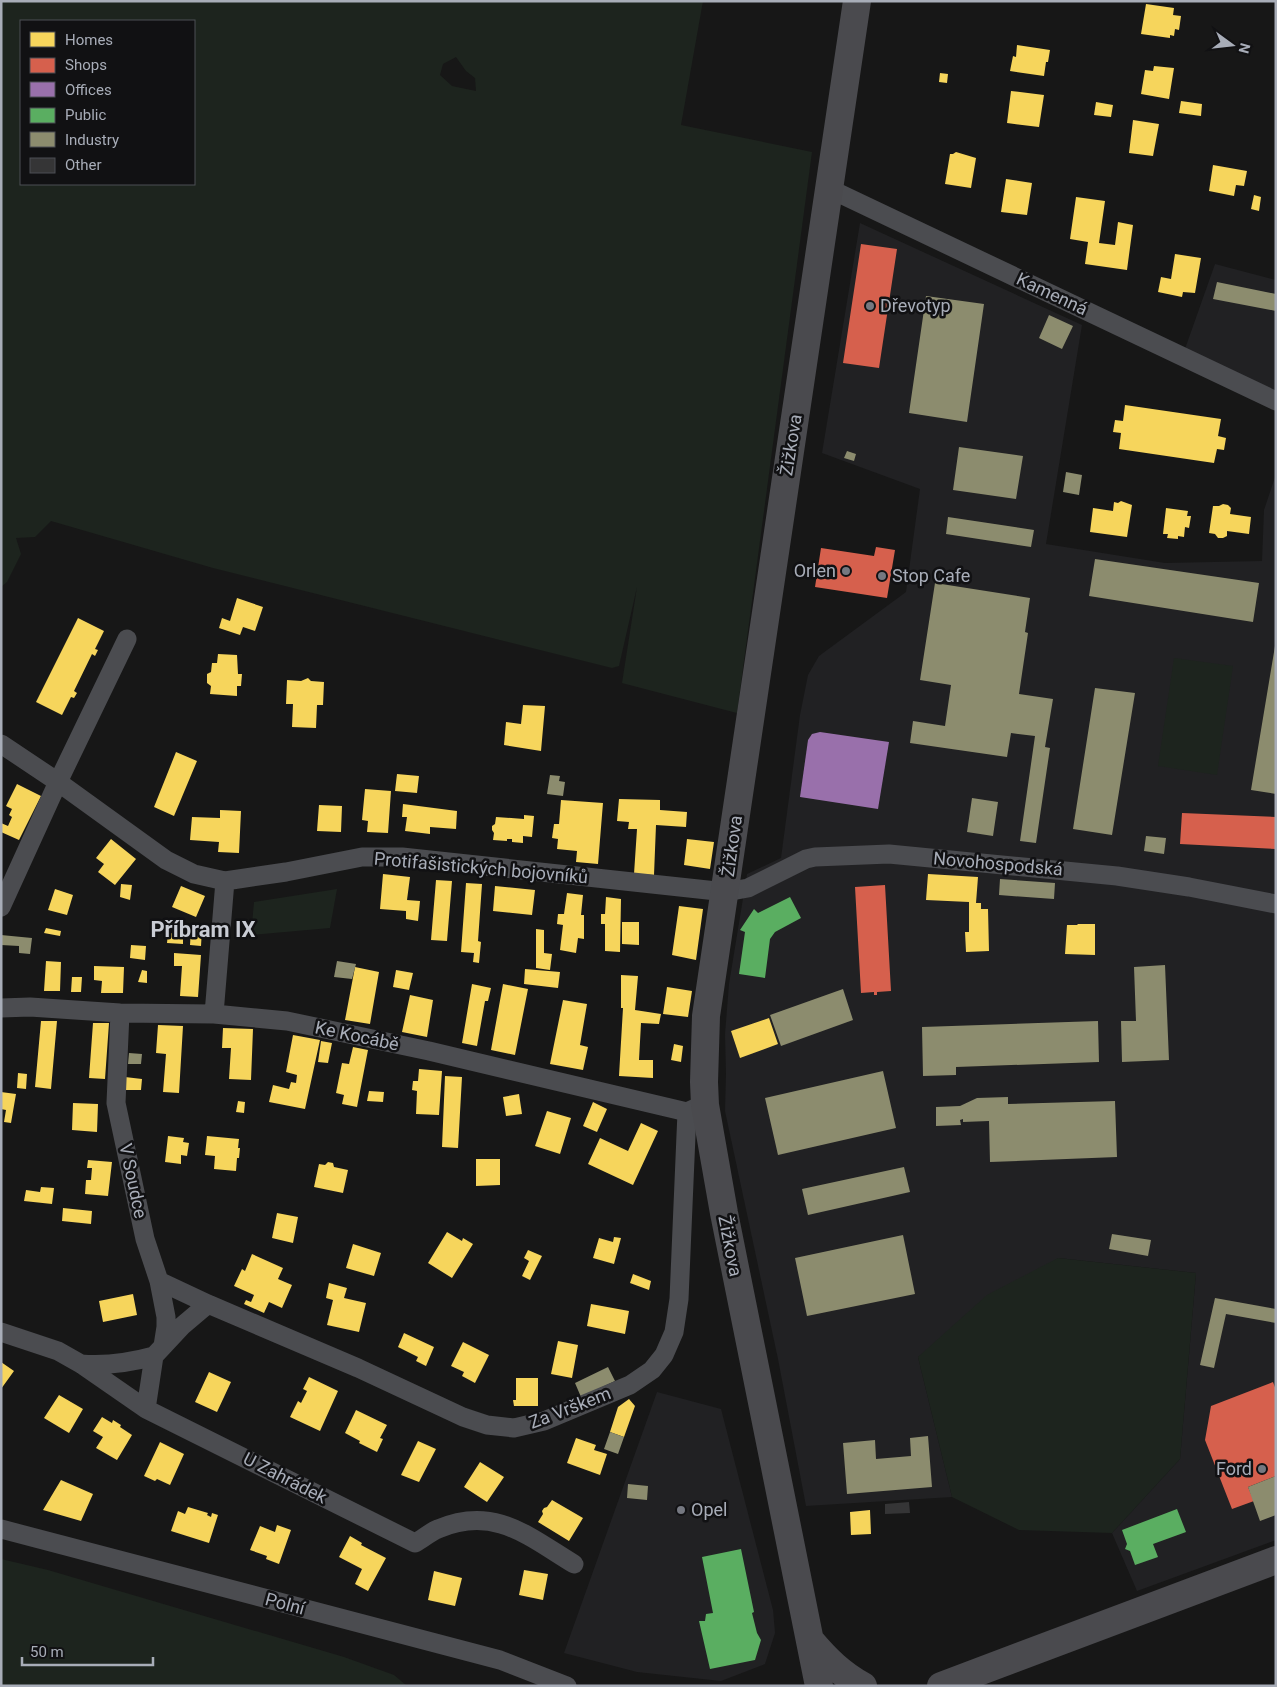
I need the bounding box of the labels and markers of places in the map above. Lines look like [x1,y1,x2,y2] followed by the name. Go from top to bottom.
[880,295,951,316] place label: Dřevotyp
[864,300,876,312] marker: Dřevotyp
[794,560,836,581] place label: Orlen
[840,565,852,577] marker: Orlen
[892,565,970,586] place label: Stop Cafe
[876,570,888,582] marker: Stop Cafe
[1216,1458,1252,1479] place label: Ford
[1256,1463,1268,1475] marker: Ford
[691,1499,727,1520] place label: Opel
[675,1504,687,1516] marker: Opel

